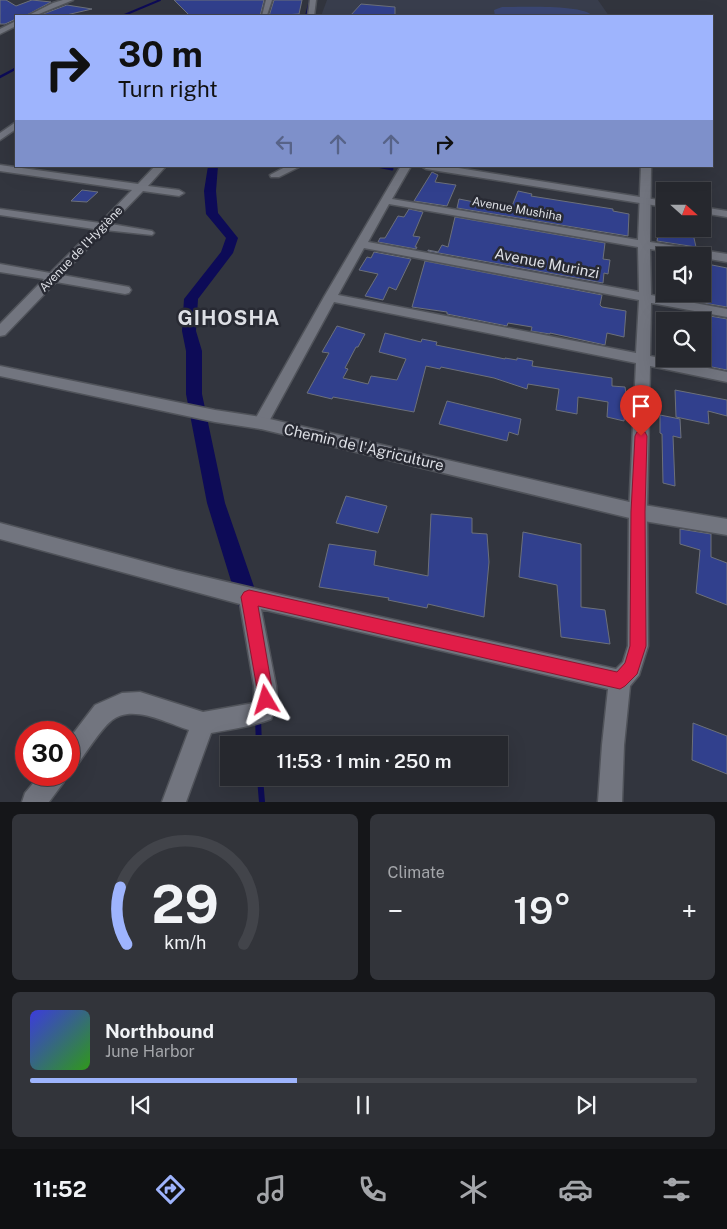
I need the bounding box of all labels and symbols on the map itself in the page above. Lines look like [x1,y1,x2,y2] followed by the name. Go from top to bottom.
[656,182,711,238] north arrow
[471,194,563,224] street label: Avenue Mushiha
[37,203,125,295] street label: Avenue de l'Hygiène
[493,245,601,281] street label: Avenue Murinzi
[178,306,280,330] district label: GIHOSHA
[620,385,662,436] pin
[282,420,446,474] street label: Chemin de l'Agriculture
[239,673,291,725] position arrow
[15,721,80,786] speed limit sign: 30

